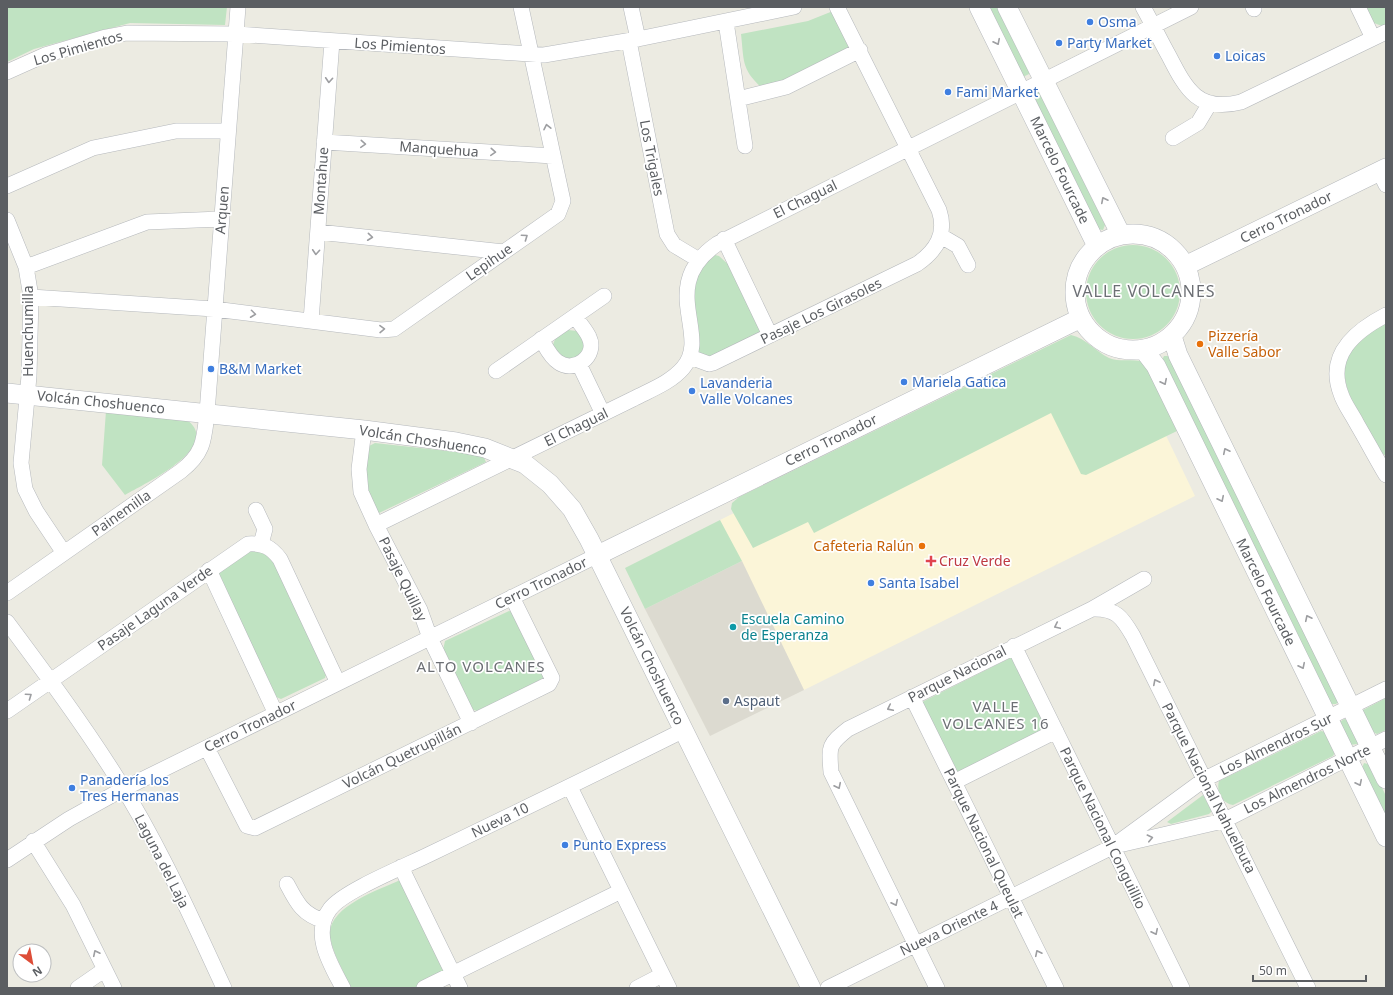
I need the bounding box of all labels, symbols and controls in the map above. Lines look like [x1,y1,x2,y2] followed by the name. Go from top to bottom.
[1098,12,1137,31] place label: Osma
[1085,17,1095,27] marker: Osma
[31,26,125,69] street label: Los Pimientos
[354,33,447,58] street label: Los Pimientos
[1067,33,1152,52] place label: Party Market
[992,38,1000,45] one-way arrow
[1054,38,1064,48] marker: Party Market
[1225,46,1266,65] place label: Loicas
[1212,51,1222,61] marker: Loicas
[324,77,333,83] one-way arrow
[956,82,1038,101] place label: Fami Market
[943,87,953,97] marker: Fami Market
[1026,113,1095,227] street label: Marcelo Fourcade
[636,118,669,198] street label: Los Trigales
[543,124,552,130] one-way arrow
[399,136,479,161] street label: Manquehua
[360,140,366,149] one-way arrow
[309,146,332,216] street label: Montahue
[490,148,496,157] one-way arrow
[770,175,840,222] street label: El Chagual
[210,185,233,235] street label: Arquen
[1236,186,1335,247] street label: Cerro Tronador
[1101,197,1108,205] one-way arrow
[367,233,374,242] one-way arrow
[521,234,528,242] one-way arrow
[462,239,516,284] street label: Lepihue
[312,249,321,255] one-way arrow
[757,273,885,348] street label: Pasaje Los Girasoles
[1072,280,1216,302] district label: VALLE VOLCANES
[18,285,37,377] street label: Huenchumilla
[250,309,256,318] one-way arrow
[379,325,385,333] one-way arrow
[1208,326,1281,361] place label: Pizzería Valle Sabor
[1195,339,1205,349] marker: Pizzería Valle Sabor
[219,359,301,378] place label: B&M Market
[206,364,216,374] marker: B&M Market
[912,372,1006,391] place label: Mariela Gatica
[700,373,793,408] place label: Lavanderia Valle Volcanes
[899,377,909,387] marker: Mariela Gatica
[1159,378,1167,386] one-way arrow
[36,385,166,418] street label: Volcán Choshuenco
[687,386,697,396] marker: Lavanderia Valle Volcanes
[541,403,611,450] street label: El Chagual
[781,409,880,470] street label: Cerro Tronador
[358,420,488,459] street label: Volcán Choshuenco
[1223,448,1231,455] one-way arrow
[87,485,154,540] street label: Painemilla
[1216,495,1223,502] one-way arrow
[375,534,432,625] street label: Pasaje Quillay
[1232,535,1301,649] street label: Marcelo Fourcade
[813,536,914,555] place label: Cafeteria Ralún
[917,541,927,551] marker: Cafeteria Ralún
[939,551,1011,570] place label: Cruz Verde
[491,552,590,613] street label: Cerro Tronador
[926,556,936,566] marker: Cruz Verde
[93,561,216,655] street label: Pasaje Laguna Verde
[879,573,959,592] place label: Santa Isabel
[866,578,876,588] marker: Santa Isabel
[616,604,689,728] street label: Volcán Choshuenco
[741,609,844,644] place label: Escuela Camino de Esperanza
[1305,615,1313,622] one-way arrow
[1054,621,1061,629] one-way arrow
[728,622,738,632] marker: Escuela Camino de Esperanza
[904,641,1009,707] street label: Parque Nacional
[417,656,545,676] district label: ALTO VOLCANES
[1298,662,1305,669] one-way arrow
[1153,678,1161,686] one-way arrow
[734,691,780,710] place label: Aspaut
[25,693,32,701] one-way arrow
[200,695,299,756] street label: Cerro Tronador
[721,696,731,706] marker: Aspaut
[942,696,1050,733] district label: VALLE VOLCANES 16
[1158,699,1261,876] street label: Parque Nacional Nahuelbuta
[887,703,894,711] one-way arrow
[1216,708,1336,779] street label: Los Almendros Sur
[339,719,464,793] street label: Volcán Quetrupillán
[1240,739,1374,818] street label: Los Almendros Norte
[1056,744,1151,912] street label: Parque Nacional Conguillio
[940,765,1029,921] street label: Parque Nacional Queulat
[80,770,179,805] place label: Panadería los Tres Hermanas
[1355,779,1362,786] one-way arrow
[833,782,841,789] one-way arrow
[67,783,77,793] marker: Panadería los Tres Hermanas
[468,798,532,842] street label: Nueva 10
[131,811,194,911] street label: Laguna del Laja
[1147,834,1154,843] one-way arrow
[573,835,667,854] place label: Punto Express
[560,840,570,850] marker: Punto Express
[897,896,1001,960] street label: Nueva Oriente 4
[890,899,898,906] one-way arrow
[1150,928,1157,936] one-way arrow
[12,943,52,983] north arrow
[93,950,101,957] one-way arrow
[1035,950,1043,957] one-way arrow
[1253,957,1366,983] scale bar
[1259,962,1287,979] text: 50 m
[30,963,45,981] text: N

